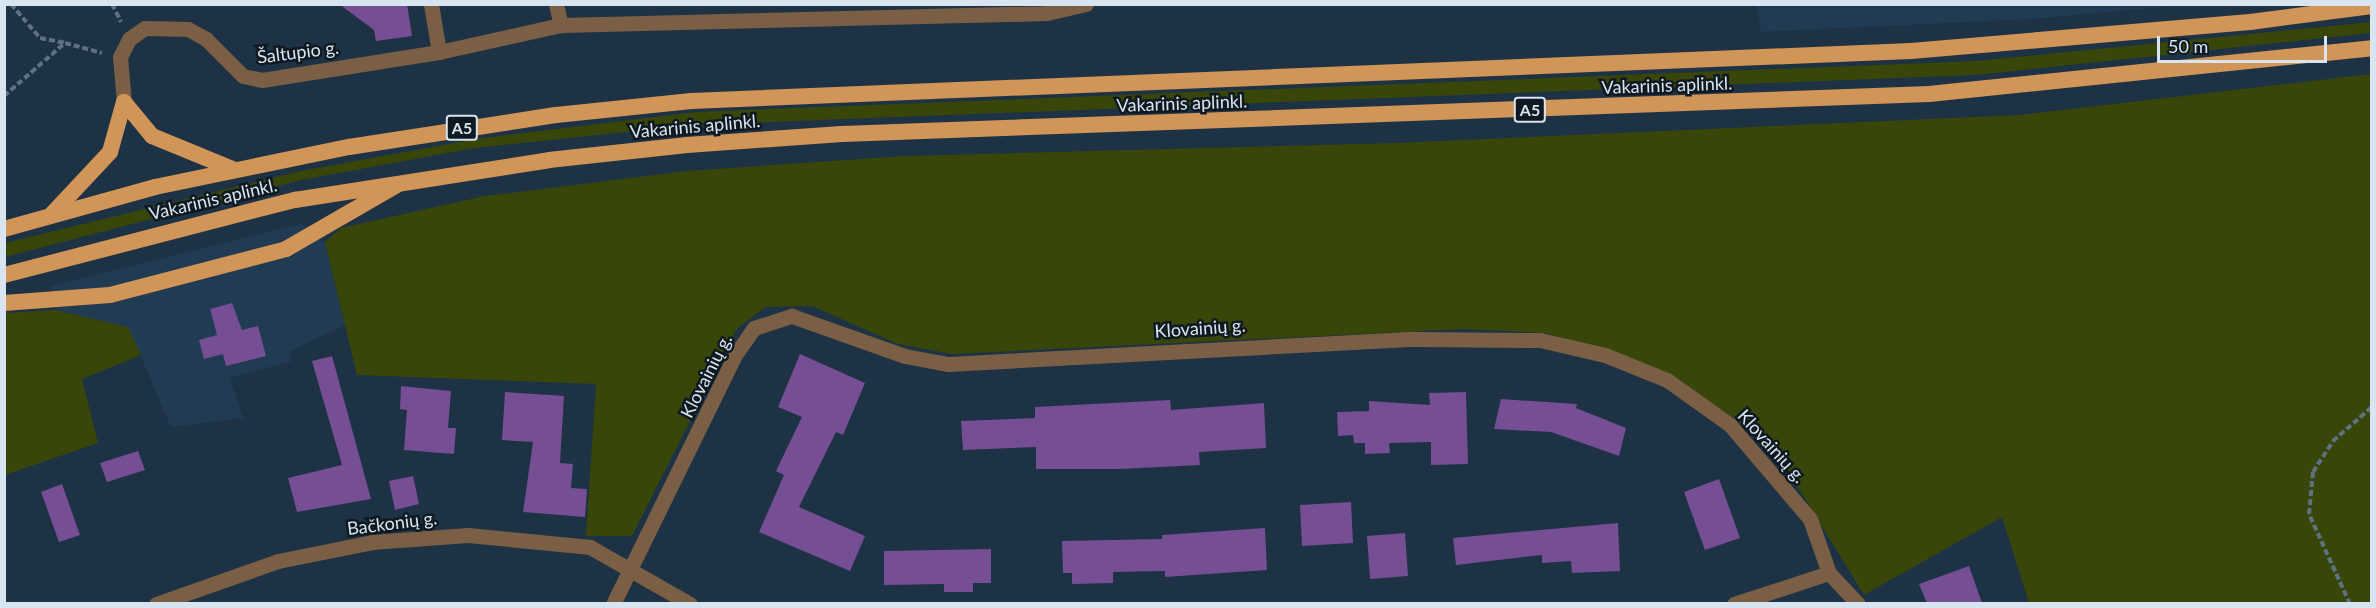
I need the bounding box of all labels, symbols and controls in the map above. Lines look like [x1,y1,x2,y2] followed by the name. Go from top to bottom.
[2160,24,2330,62] scale bar
[2168,35,2208,57] text: 50 m
[256,36,340,68] street label: Šaltupio g.
[1601,72,1733,98] street label: Vakarinis aplinkl.
[1116,90,1248,116] street label: Vakarinis aplinkl.
[1514,97,1546,123] road number: A5
[629,110,761,142] street label: Vakarinis aplinkl.
[446,115,478,141] road number: A5
[147,174,279,224] street label: Vakarinis aplinkl.
[1154,314,1246,342] street label: Klovainių g.
[676,331,736,421] street label: Klovainių g.
[1733,405,1811,487] street label: Klovainių g.
[346,507,438,539] street label: Bačkonių g.

